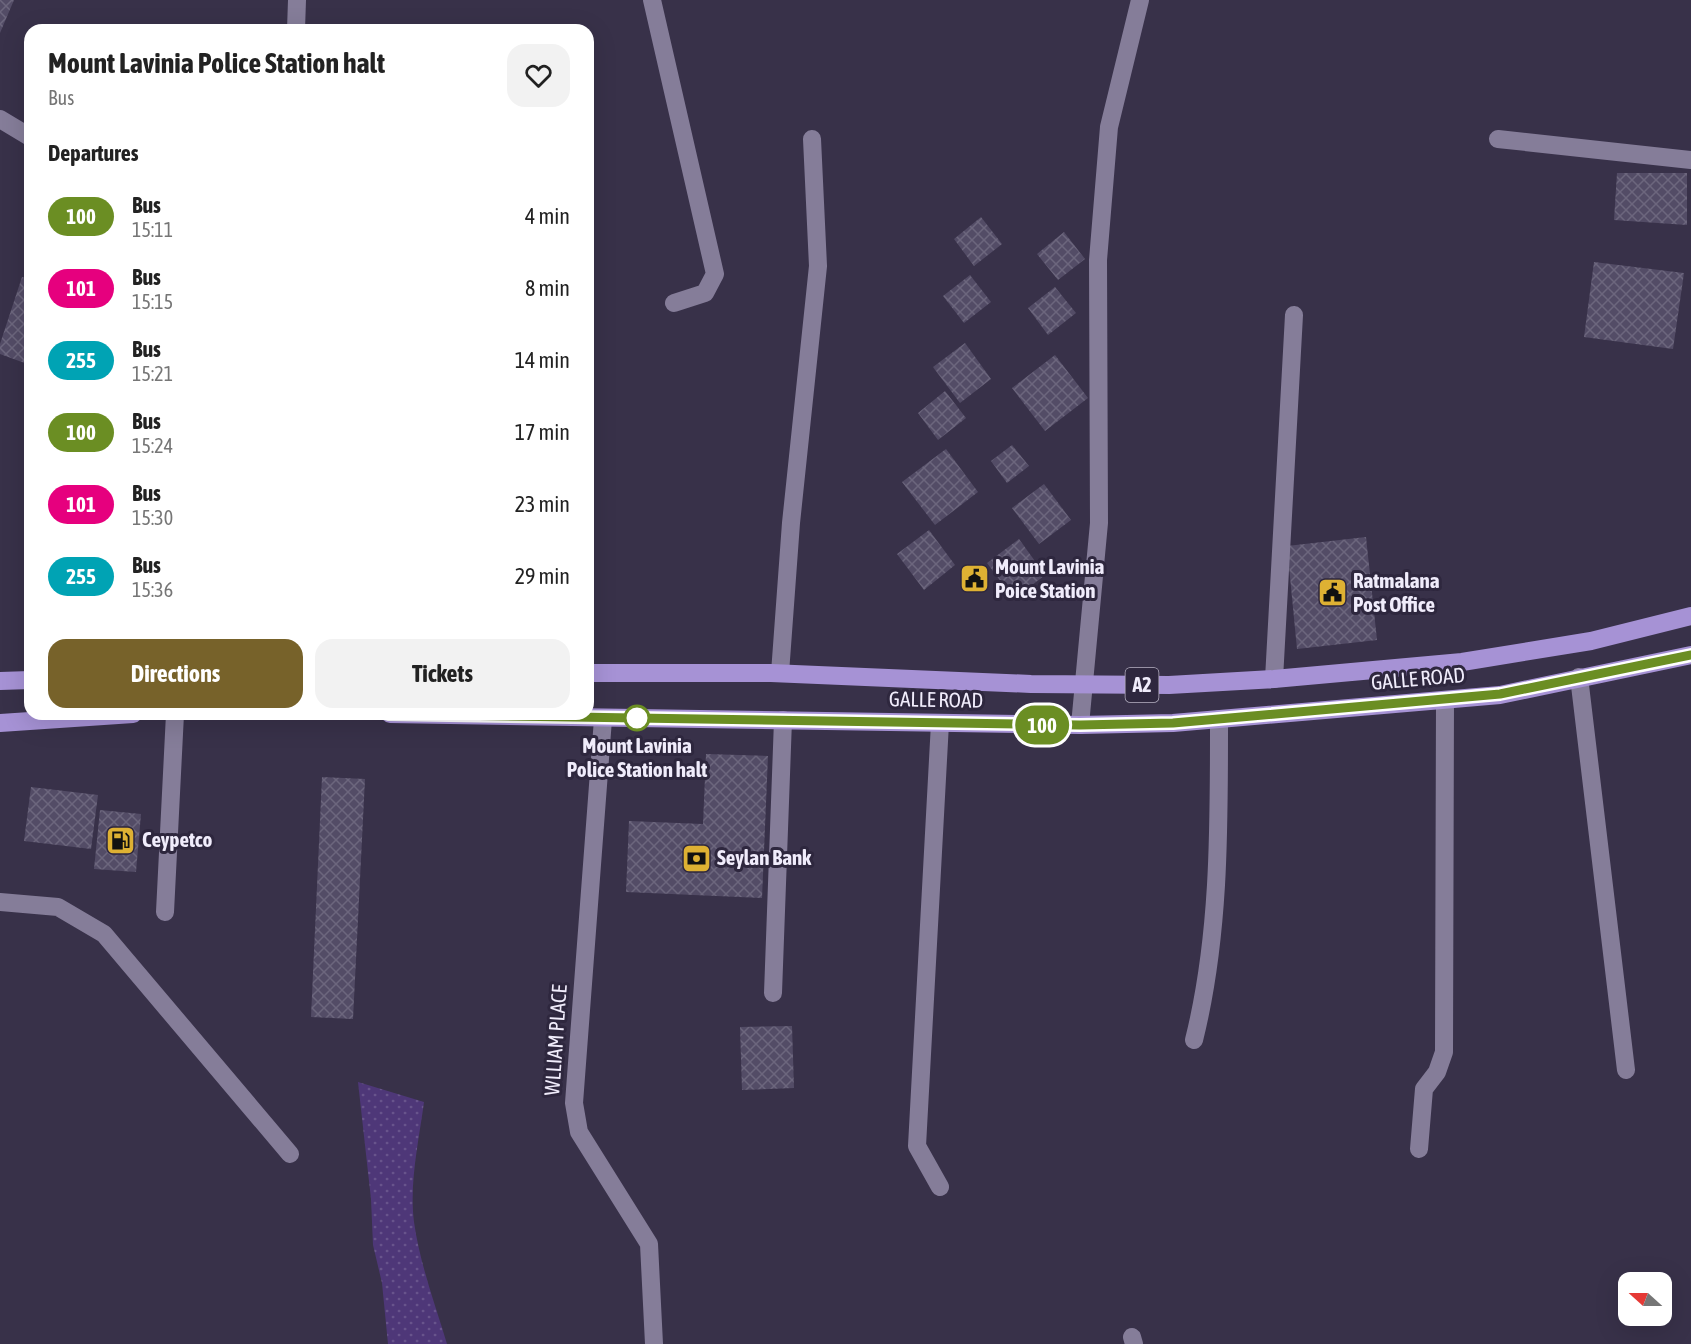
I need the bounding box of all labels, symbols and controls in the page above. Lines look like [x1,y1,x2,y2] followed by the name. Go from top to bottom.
[507,44,570,107] button: heart
[48,47,385,79] text: Mount Lavinia Police Station halt
[48,86,74,109] text: Bus
[48,140,138,166] text: Departures
[132,192,161,218] text: Bus
[525,203,570,229] text: 4 min
[66,204,96,228] text: 100
[132,218,173,241] text: 15:11
[132,264,161,290] text: Bus
[525,275,570,301] text: 8 min
[66,276,96,300] text: 101
[132,290,173,313] text: 15:15
[132,336,161,362] text: Bus
[515,347,570,373] text: 14 min
[66,348,96,372] text: 255
[132,362,173,385] text: 15:21
[132,408,161,434] text: Bus
[515,419,570,445] text: 17 min
[66,420,96,444] text: 100
[132,434,173,457] text: 15:24
[132,480,161,506] text: Bus
[515,491,570,517] text: 23 min
[66,492,96,516] text: 101
[132,506,173,529] text: 15:30
[132,552,161,578] text: Bus
[995,554,1105,602] place label: Mount Lavinia Poice Station
[515,563,570,589] text: 29 min
[958,563,990,595] public building icon: Mount Lavinia Poice Station
[66,564,96,588] text: 255
[1353,568,1440,616] place label: Ratmalana Post Office
[1316,577,1348,609] public building icon: Ratmalana Post Office
[132,578,173,601] text: 15:36
[48,639,303,708] button: Directions
[315,639,570,708] button: Tickets
[1370,662,1466,694] street label: GALLE ROAD
[1126,668,1158,702] road number: A2
[889,686,983,712] street label: GALLE ROAD
[624,705,650,731] marker: Mount Lavinia Police Station halt
[1008,706,1076,744] line badge: 100
[1027,713,1057,737] text: 100
[567,733,707,781] place label: Mount Lavinia Police Station halt
[105,824,137,856] fuel station icon: Ceypetco
[142,827,213,851] place label: Ceypetco
[680,842,712,874] bank icon: Seylan Bank
[717,845,812,869] place label: Seylan Bank
[539,984,571,1096] street label: WLLIAM PLACE
[1618,1272,1672,1326] north arrow
[1618,1272,1672,1326] map controls

